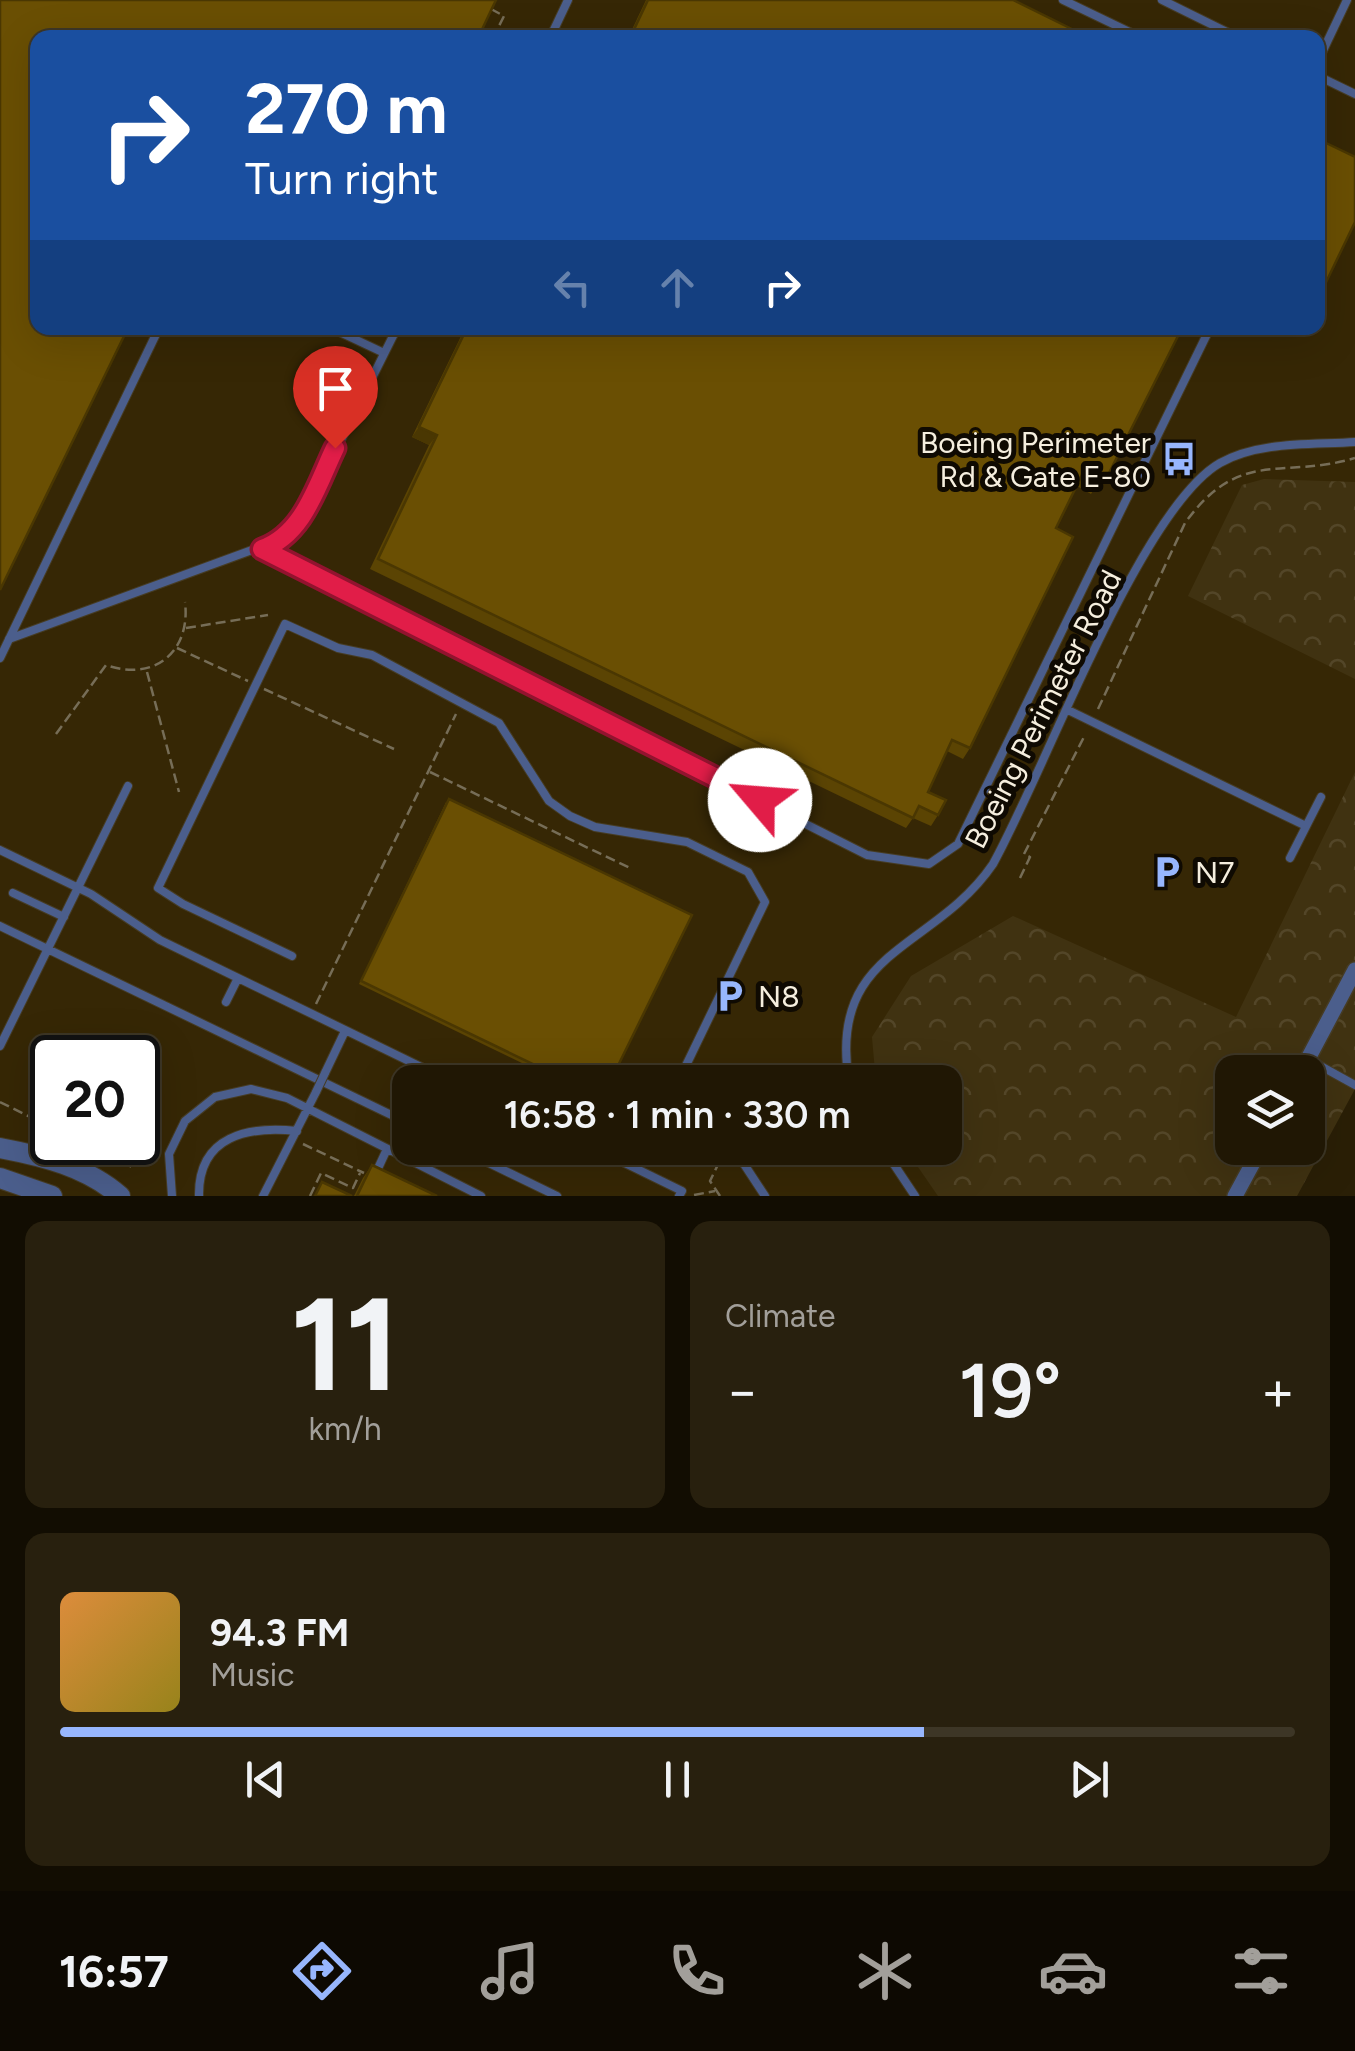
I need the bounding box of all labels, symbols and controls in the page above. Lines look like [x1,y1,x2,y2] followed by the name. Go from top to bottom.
[245,66,448,151] text: 270 m
[80,70,210,200] icon: right
[245,151,438,205] text: Turn right
[545,260,600,315] icon: left
[650,260,705,315] icon: ahead
[755,260,810,315] icon: right
[293,346,378,449] pin
[308,361,363,416] icon: arrive
[920,424,1151,495] place label: Boeing Perimeter Rd & Gate E-80
[1160,440,1198,478] bus stop icon: Boeing Perimeter Rd & Gate E-80
[957,564,1129,854] street label: Boeing Perimeter Road
[708,748,812,852] position arrow
[1148,853,1186,891] parking icon: N7
[1195,854,1234,891] place label: N7
[711,977,749,1015] parking icon: N8
[758,978,800,1015] place label: N8
[30,1035,160,1165] speed limit sign: 20
[1215,1055,1325,1165] map controls
[1215,1055,1325,1165] button: layers
[503,1092,851,1138] text: 16:58 · 1 min · 330 m
[290,1267,400,1423] text: 11
[725,1297,836,1335] text: Climate
[959,1346,1061,1436] text: 19°
[725,1358,759,1424] text: −
[1261,1358,1295,1424] text: +
[308,1410,382,1448] text: km/h
[210,1610,349,1656] text: 94.3 FM
[210,1656,295,1694] text: Music
[238,1752,293,1807] icon: previous
[650,1752,705,1807] icon: pause
[1062,1752,1117,1807] icon: next
[287,1936,357,2006] icon: directions
[475,1936,545,2006] icon: music
[662,1936,732,2006] icon: phone
[850,1936,920,2006] icon: climate
[1038,1936,1108,2006] icon: car
[1226,1936,1296,2006] icon: filters
[59,1944,169,1998] text: 16:57

